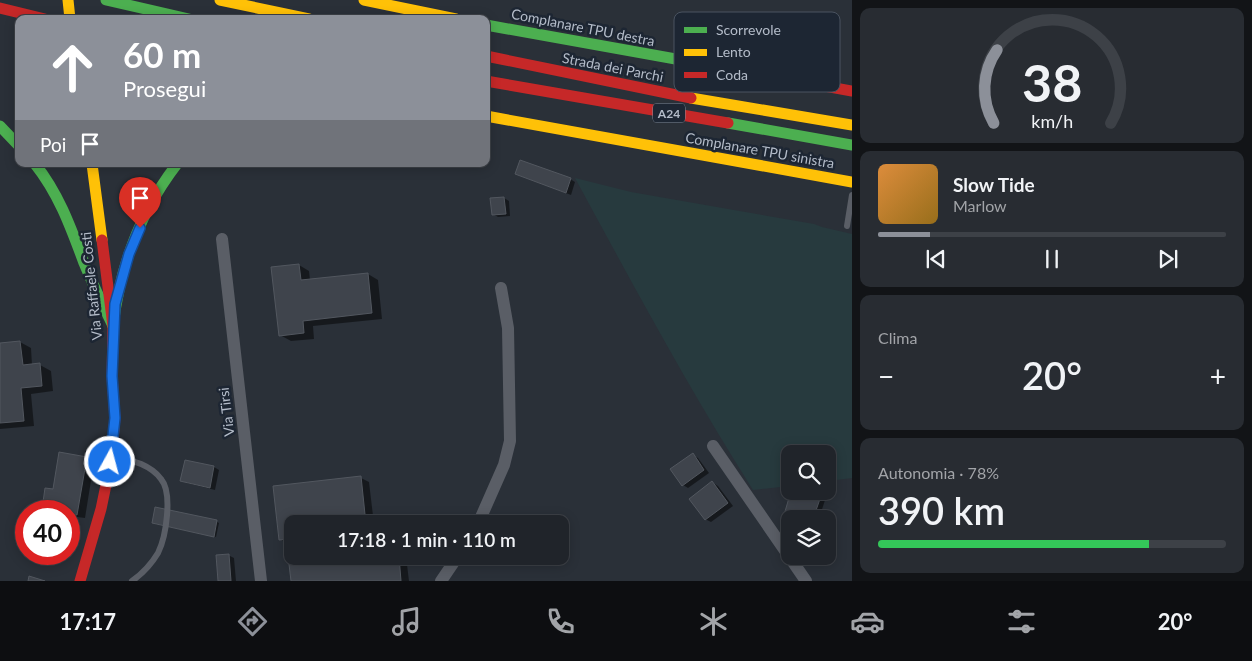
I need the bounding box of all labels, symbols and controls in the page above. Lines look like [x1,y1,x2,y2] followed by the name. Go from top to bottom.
[510,5,656,49] street label: Complanare TPU destra
[674,12,840,92] legend
[716,21,781,38] text: Scorrevole
[123,33,201,75] text: 60 m
[40,35,105,100] icon: ahead
[716,43,751,60] text: Lento
[561,49,665,85] street label: Strada dei Parchi
[1022,51,1082,113] text: 38
[716,66,748,83] text: Coda
[123,75,206,102] text: Prosegui
[653,104,685,122] road number: A24
[1031,110,1073,132] text: km/h
[684,129,836,171] street label: Complanare TPU sinistra
[76,130,104,158] icon: arrive
[40,133,66,156] text: Poi
[953,173,1035,196] text: Slow Tide
[119,177,161,228] pin
[126,184,154,212] icon: arrive
[953,196,1007,215] text: Marlow
[77,231,105,341] street label: Via Raffaele Costi
[922,245,950,273] icon: previous
[1038,245,1066,273] icon: pause
[1154,245,1182,273] icon: next
[878,328,917,347] text: Clima
[1022,352,1082,398] text: 20°
[878,359,894,393] text: −
[1210,359,1226,393] text: +
[215,387,237,437] street label: Via Tirsi
[83,435,135,487] position arrow
[781,445,836,565] map controls
[781,445,836,500] button: search
[878,463,999,482] text: Autonomia · 78%
[878,487,1005,533] text: 390 km
[15,500,80,565] speed limit sign: 40
[781,510,836,565] button: layers
[337,528,516,551] text: 17:18 · 1 min · 110 m
[235,604,270,639] icon: directions
[389,604,424,639] icon: music
[543,604,578,639] icon: phone
[696,604,731,639] icon: climate
[850,604,885,639] icon: car
[1004,604,1039,639] icon: filters
[59,608,116,635] text: 17:17
[1158,608,1192,635] text: 20°

